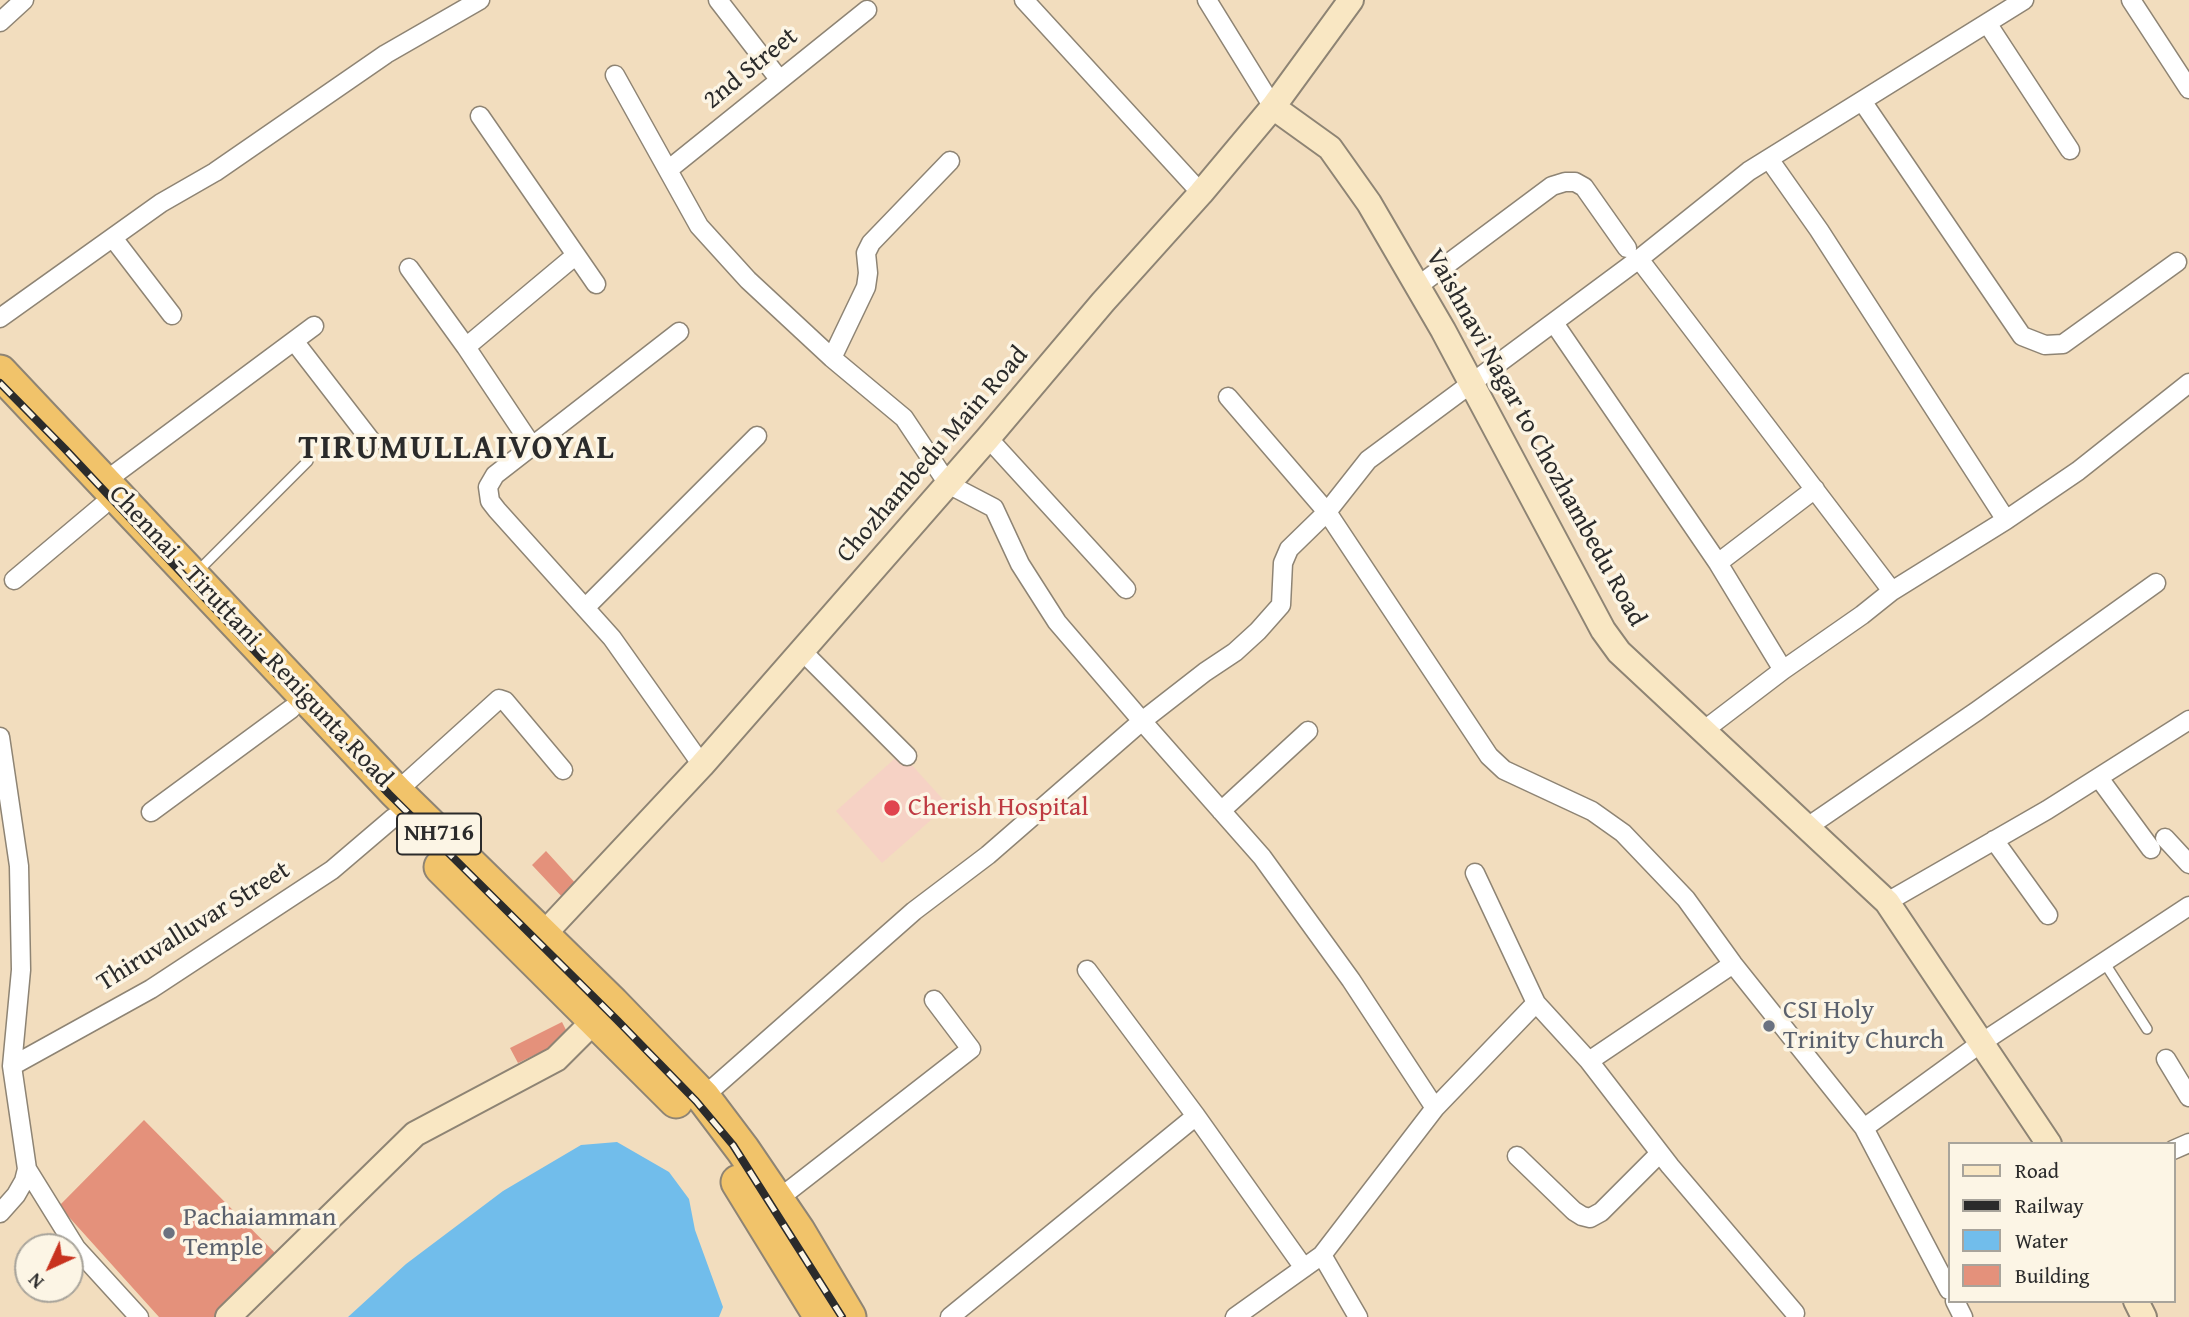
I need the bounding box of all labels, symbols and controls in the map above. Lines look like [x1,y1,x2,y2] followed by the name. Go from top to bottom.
[697,21,805,117] street label: 2nd Street
[1418,244,1652,632] street label: Vaishnavi Nagar to Chozhambedu Road
[831,340,1035,570] street label: Chozhambedu Main Road
[300,430,614,470] district label: TIRUMULLAIVOYAL
[102,479,398,795] street label: Chennai - Tiruttani - Renigunta Road
[908,792,1089,824] place label: Cherish Hospital
[882,798,902,818] marker: Cherish Hospital
[397,814,481,854] road number: NH716
[92,855,296,999] street label: Thiruvalluvar Street
[1783,995,1944,1056] place label: CSI Holy Trinity Church
[1761,1018,1777,1034] marker: CSI Holy Trinity Church
[1948,1142,2175,1303] legend
[2015,1155,2059,1186] text: Road
[2015,1190,2084,1221] text: Railway
[183,1202,336,1264] place label: Pachaiamman Temple
[161,1225,177,1241] marker: Pachaiamman Temple
[2015,1225,2068,1256] text: Water
[14,1233,84,1303] north arrow
[2015,1260,2089,1291] text: Building
[21,1267,50,1296] text: N

